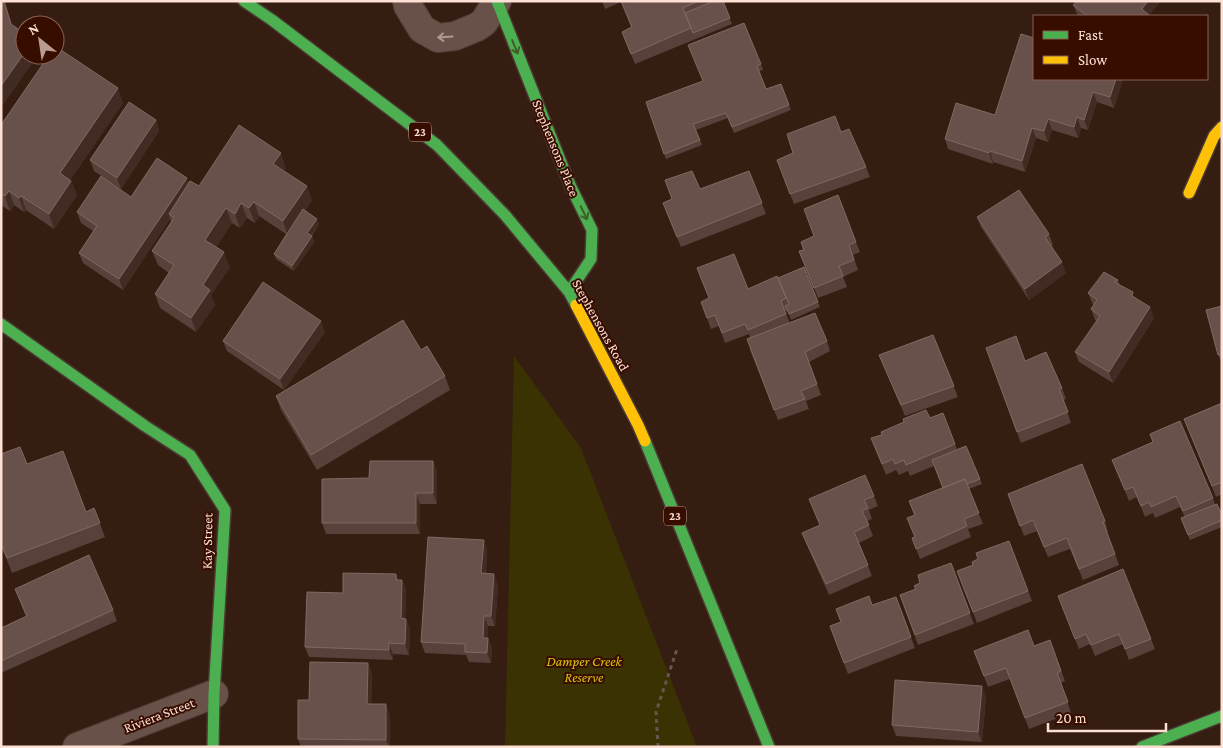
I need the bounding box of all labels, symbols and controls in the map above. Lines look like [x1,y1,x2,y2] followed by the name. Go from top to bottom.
[15,15,65,65] north arrow
[1033,15,1208,80] legend
[25,19,42,38] text: N
[1078,27,1104,43] text: Fast
[438,32,454,41] one-way arrow
[512,39,521,54] one-way arrow
[1078,52,1108,68] text: Slow
[529,97,583,199] street label: Stephensons Place
[409,122,431,142] road number: 23
[580,205,589,220] one-way arrow
[569,276,633,374] street label: Stephensons Road
[664,506,686,526] road number: 23
[199,512,215,569] street label: Kay Street
[546,653,623,685] park label: Damper Creek Reserve
[121,694,197,736] street label: Riviera Street
[1048,700,1166,732] scale bar
[1056,710,1087,726] text: 20 m

